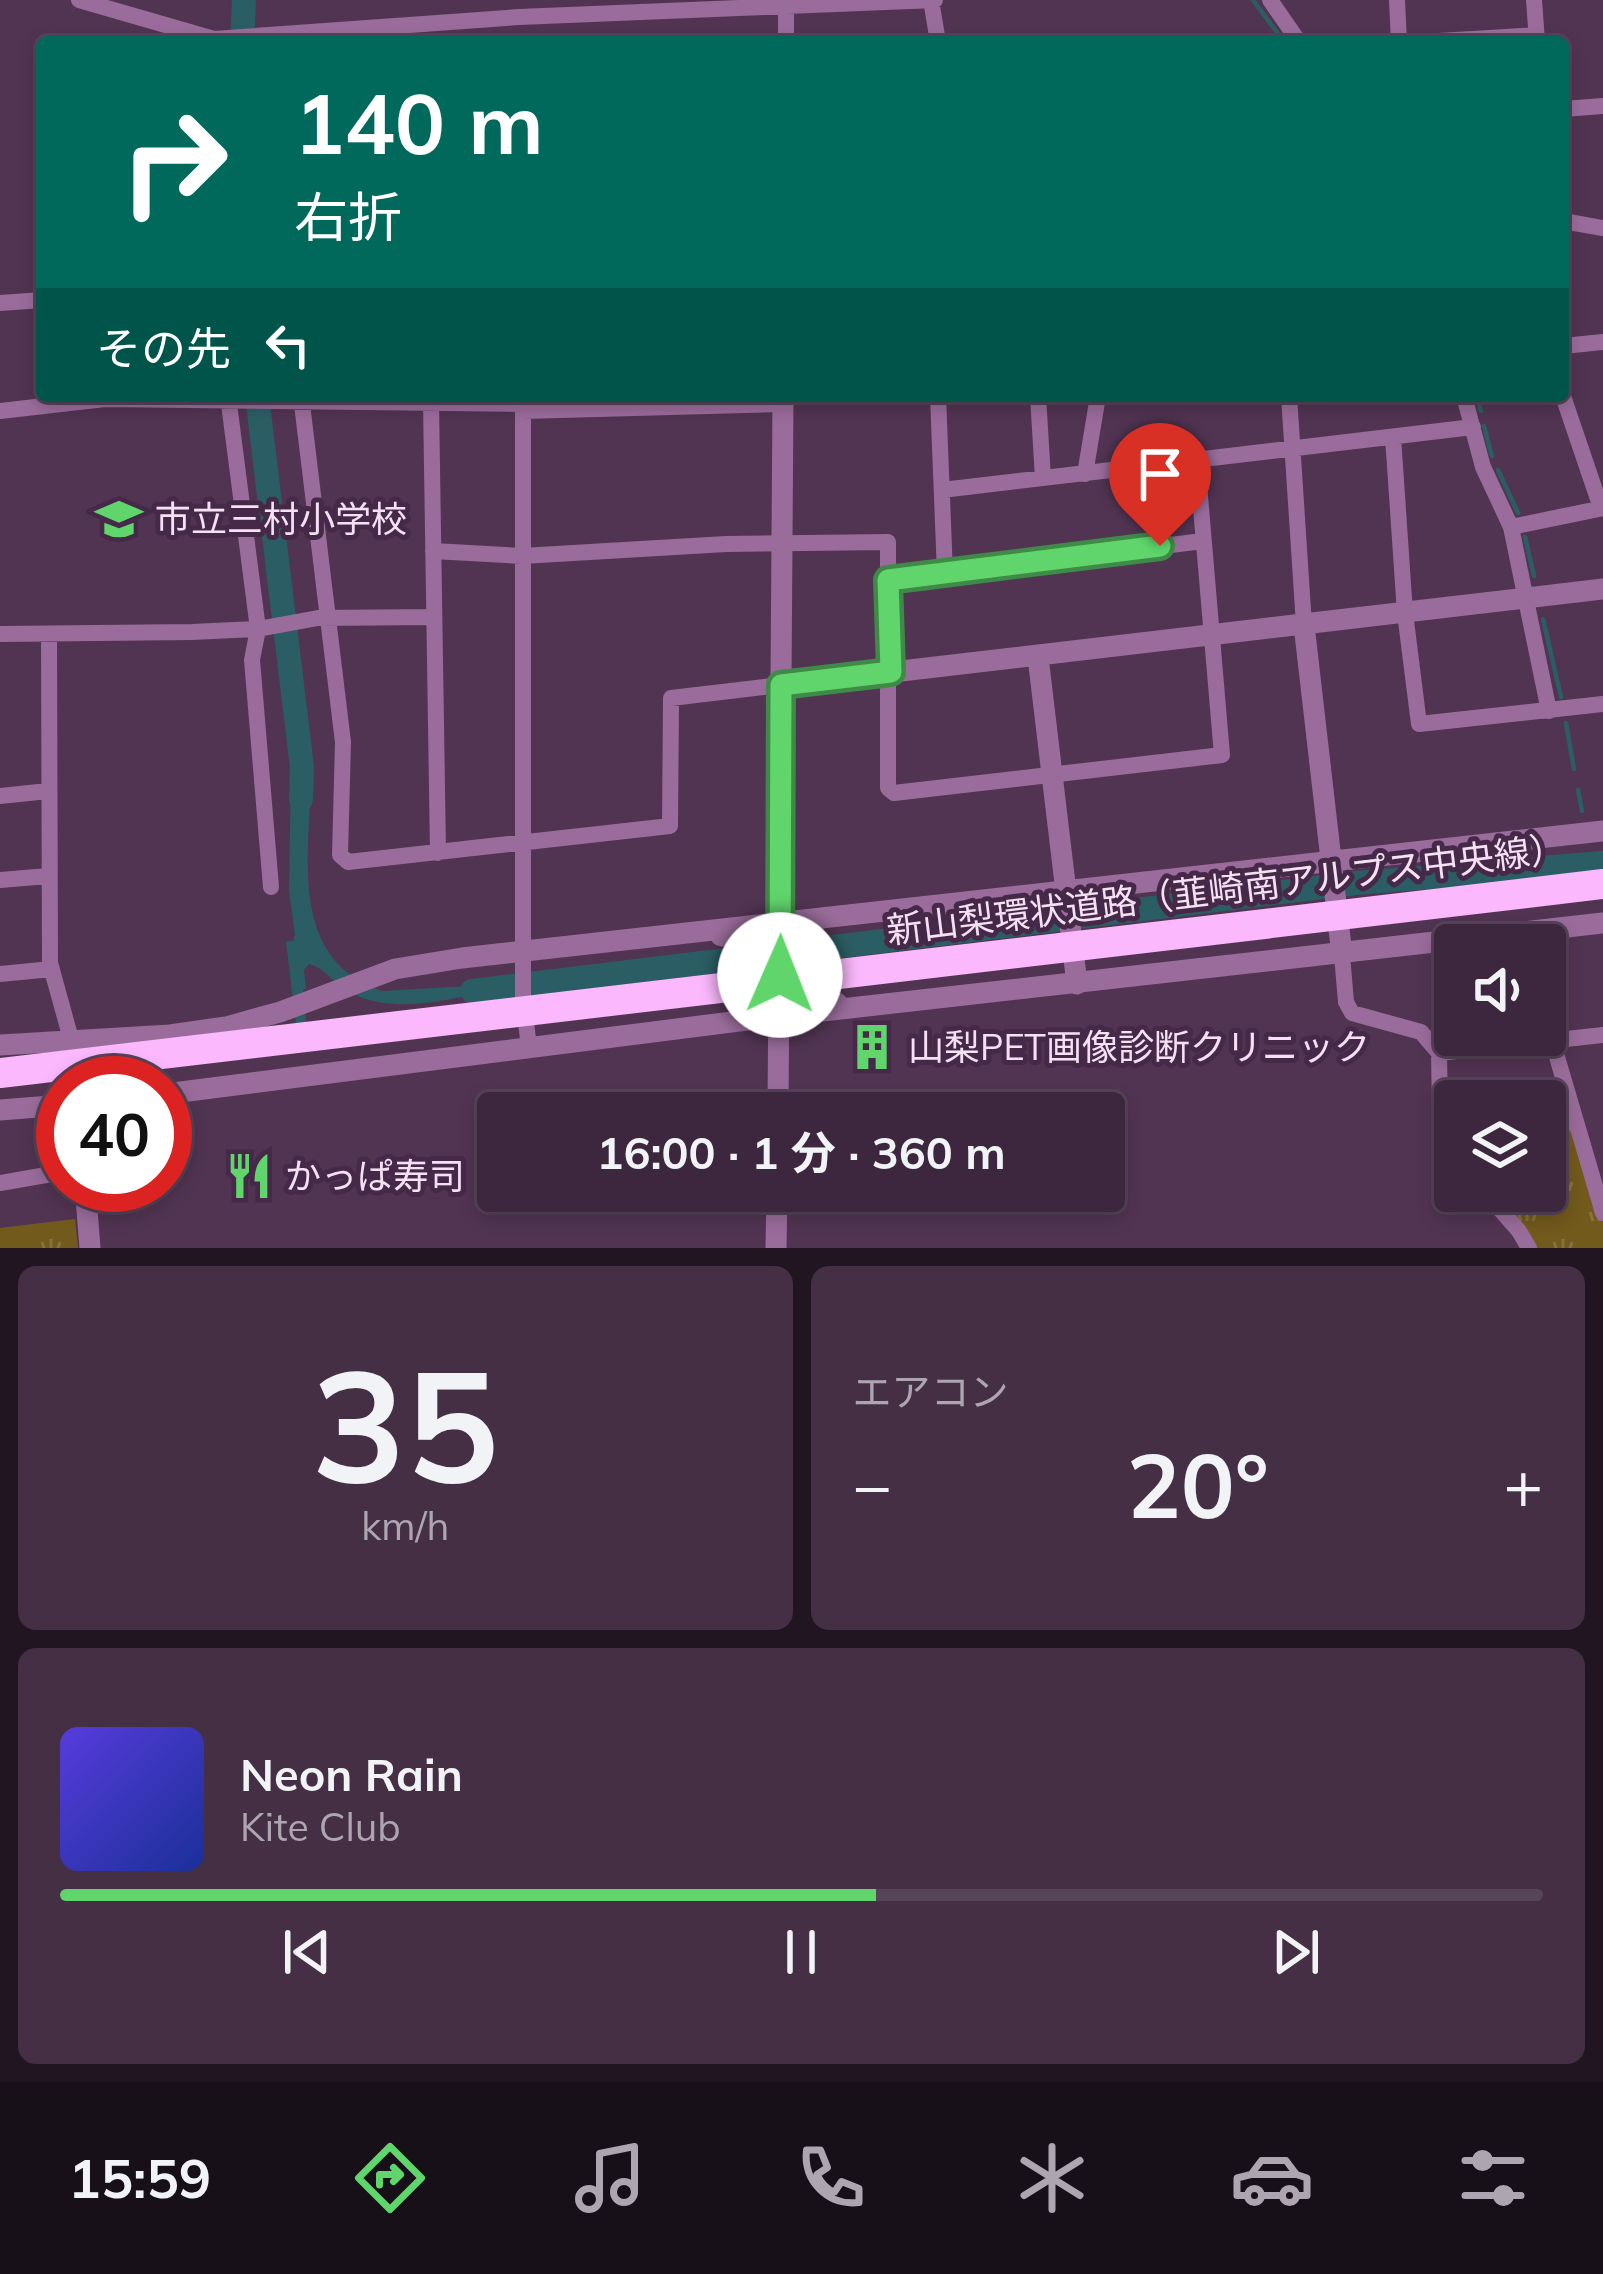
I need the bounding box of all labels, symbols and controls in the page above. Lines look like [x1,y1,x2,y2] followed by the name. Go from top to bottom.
[294,70,544,175] text: 140 m
[96,84,252,240] icon: right
[294,183,402,251] text: 右折
[255,312,321,378] icon: left
[96,320,231,376] text: その先
[1109,423,1211,546] pin
[1127,441,1193,507] icon: arrive
[94,494,144,544] school or university icon: 市立三村小学校
[155,496,407,541] place label: 市立三村小学校
[884,825,1568,952] street label: 新山梨環状道路（韮崎南アルプス中央線）
[717,912,843,1038] position arrow
[1434,924,1566,1212] map controls
[1434,924,1566,1056] button: sound
[847,1022,897,1072] building icon: 山梨PET画像診断クリニック
[908,1024,1370,1069] place label: 山梨PET画像診断クリニック
[36,1056,192,1212] speed limit sign: 40
[1434,1080,1566,1212] button: layers
[596,1124,1006,1180] text: 16:00 · 1 分 · 360 m
[224,1151,274,1201] restaurant icon: かっぱ寿司
[285,1153,465,1198] place label: かっぱ寿司
[312,1325,499,1521] text: 35
[853,1367,1009,1416] text: エアコン
[1127,1428,1269,1541] text: 20°
[853,1443,892,1526] text: −
[1503,1443,1543,1526] text: +
[361,1501,449,1550] text: km/h
[240,1746,463,1802] text: Neon Rain
[240,1802,401,1851] text: Kite Club
[274,1919,340,1985] icon: previous
[768,1919,834,1985] icon: pause
[1263,1919,1329,1985] icon: next
[348,2136,432,2220] icon: directions
[568,2136,652,2220] icon: music
[789,2136,873,2220] icon: phone
[1010,2136,1094,2220] icon: climate
[1230,2136,1314,2220] icon: car
[1451,2136,1535,2220] icon: filters
[68,2144,211,2212] text: 15:59

